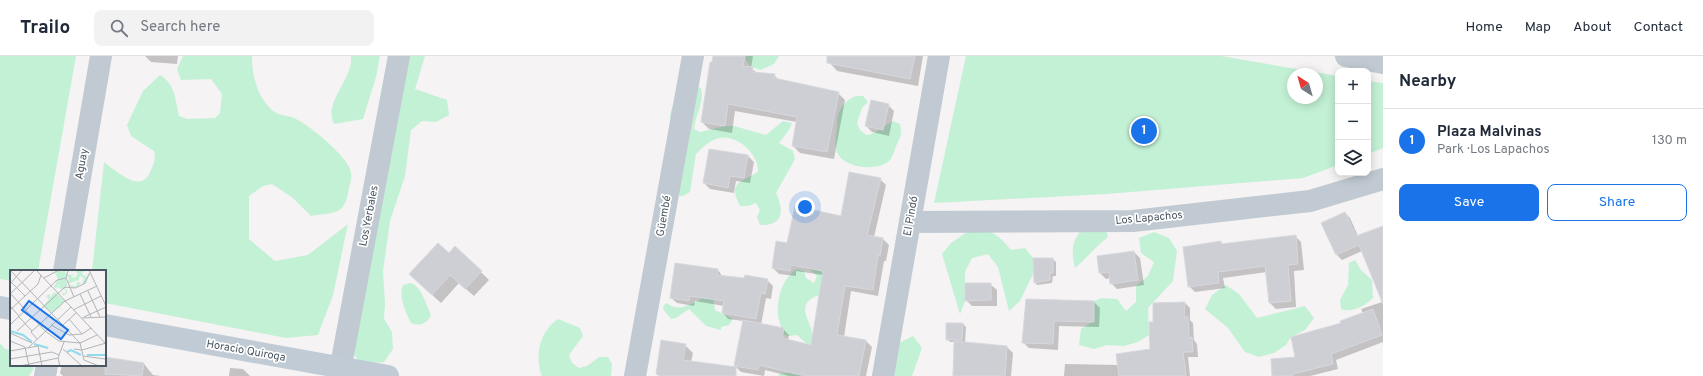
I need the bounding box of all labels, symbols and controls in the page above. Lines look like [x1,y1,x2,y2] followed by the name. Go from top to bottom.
[94,10,374,46] search box
[20,16,70,40] text: Trailo
[108,17,130,39] icon: search
[140,18,220,37] text: Search here
[1466,19,1503,36] text: Home
[1525,19,1551,36] text: Map
[1573,19,1612,36] text: About
[1634,19,1683,36] text: Contact
[1287,68,1323,104] north arrow
[1335,68,1371,176] map controls
[1335,68,1371,104] button: +
[1399,71,1456,93] text: Nearby
[1335,104,1371,140] button: −
[1131,116,1157,146] pin: 1
[1437,123,1542,142] text: Plaza Malvinas
[1409,133,1415,149] text: 1
[1652,133,1687,149] text: 130 m
[1335,140,1371,176] button: layers
[1437,142,1550,158] text: Park · Los Lapachos
[72,147,92,181] street label: Aguay
[356,184,382,248] street label: Los Yerbales
[1399,184,1539,221] button: Save
[1547,184,1687,221] button: Share
[654,194,675,238] street label: Güembé
[901,195,921,237] street label: El Pindó
[795,197,815,217] your location
[1115,208,1183,228] street label: Los Lapachos
[10,270,106,366] inset map
[205,337,287,365] street label: Horacio Quiroga

